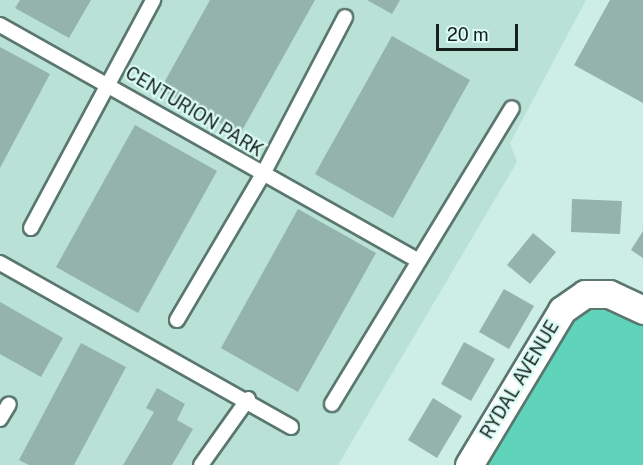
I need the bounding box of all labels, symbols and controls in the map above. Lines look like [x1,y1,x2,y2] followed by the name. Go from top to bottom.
[439,12,522,50] scale bar
[447,24,489,45] text: 20 m
[121,62,267,162] street label: CENTURION PARK
[476,317,564,443] street label: RYDAL AVENUE

